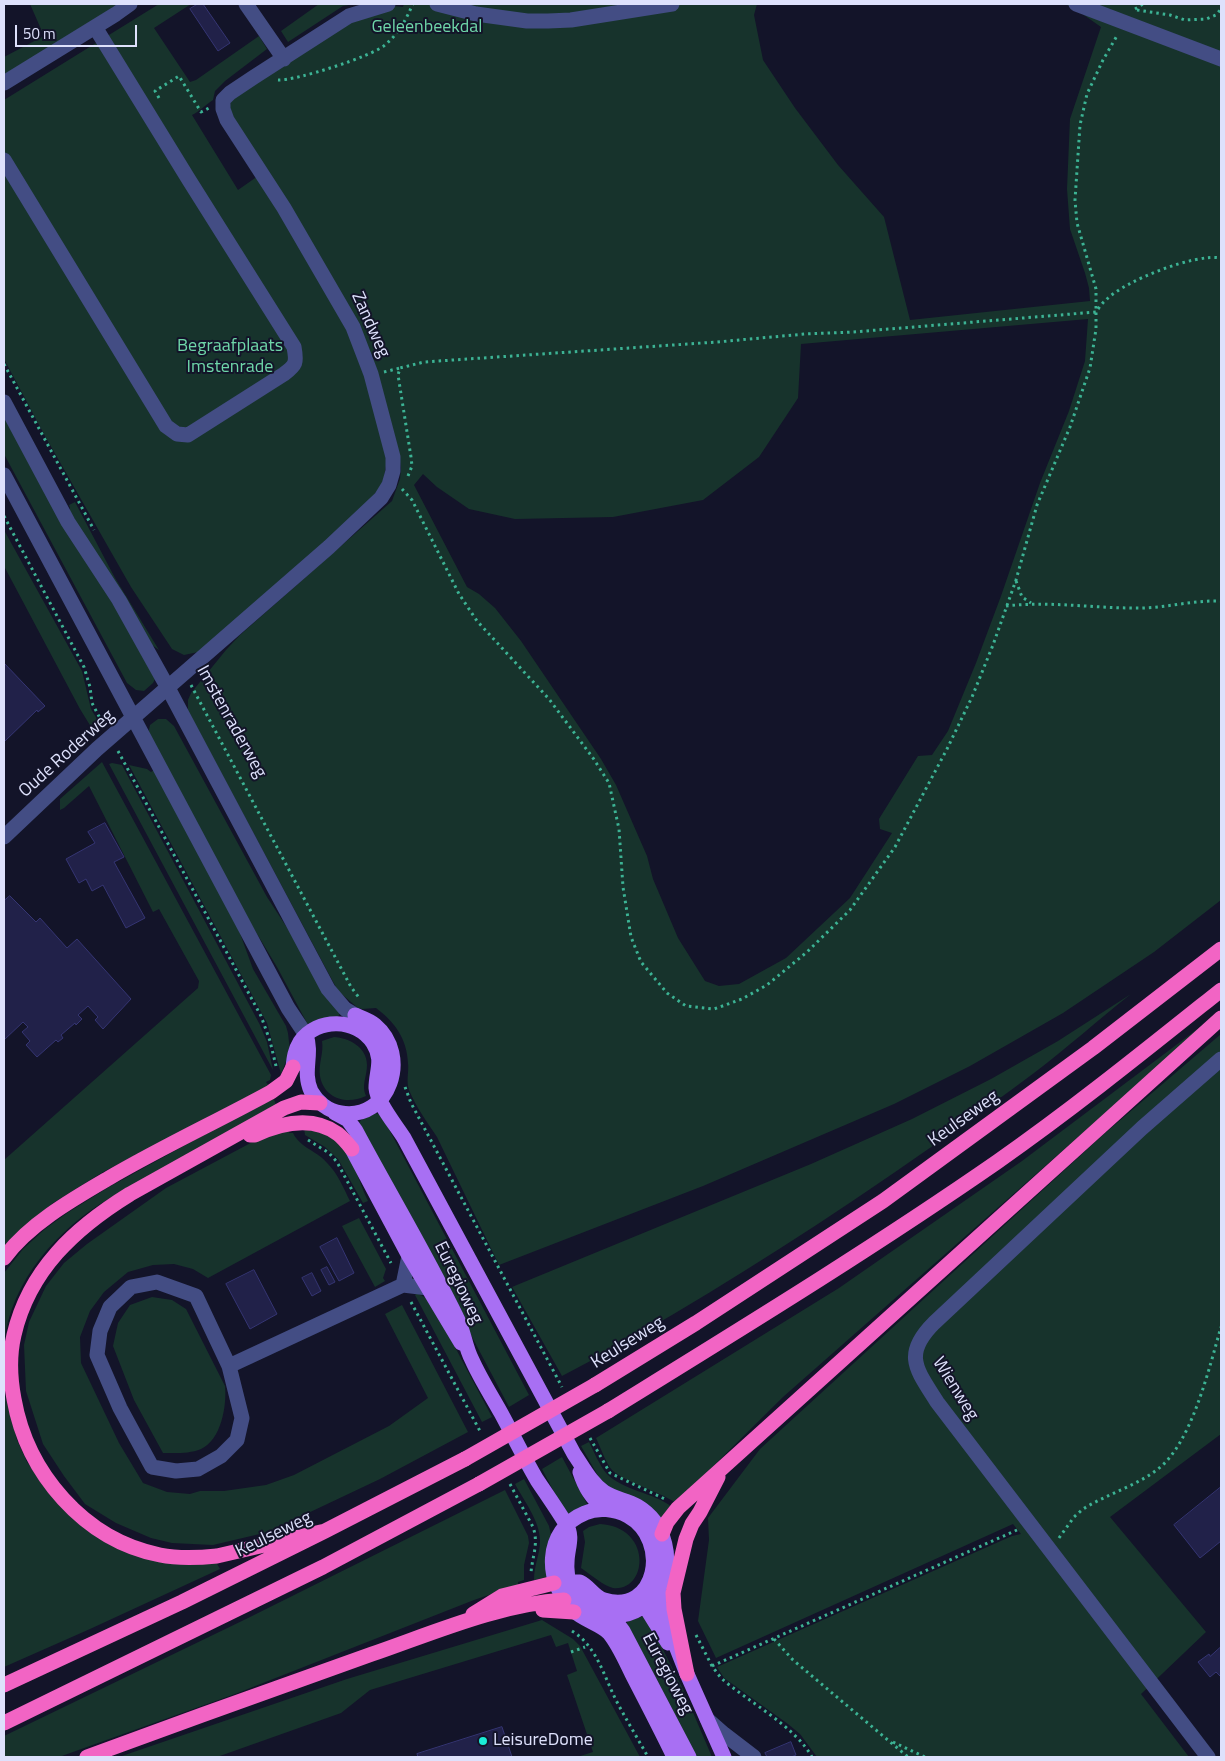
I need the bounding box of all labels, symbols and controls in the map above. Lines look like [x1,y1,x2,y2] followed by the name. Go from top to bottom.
[18,15,140,47] scale bar
[372,17,482,39] park label: Geleenbeekdal
[23,22,56,45] text: 50 m
[346,289,394,361] street label: Zandweg
[177,336,283,378] park label: Begraafplaats Imstenrade
[191,662,271,782] street label: Imstenraderweg
[15,705,119,803] street label: Oude Roderweg
[924,1086,1004,1152] street label: Keulseweg
[429,1238,487,1328] street label: Euregioweg
[587,1312,669,1374] street label: Keulseweg
[927,1353,983,1425] street label: Wienweg
[232,1507,316,1563] street label: Keulseweg
[637,1630,697,1718] street label: Euregioweg
[493,1730,593,1752] place label: LeisureDome
[477,1735,489,1747] marker: LeisureDome

